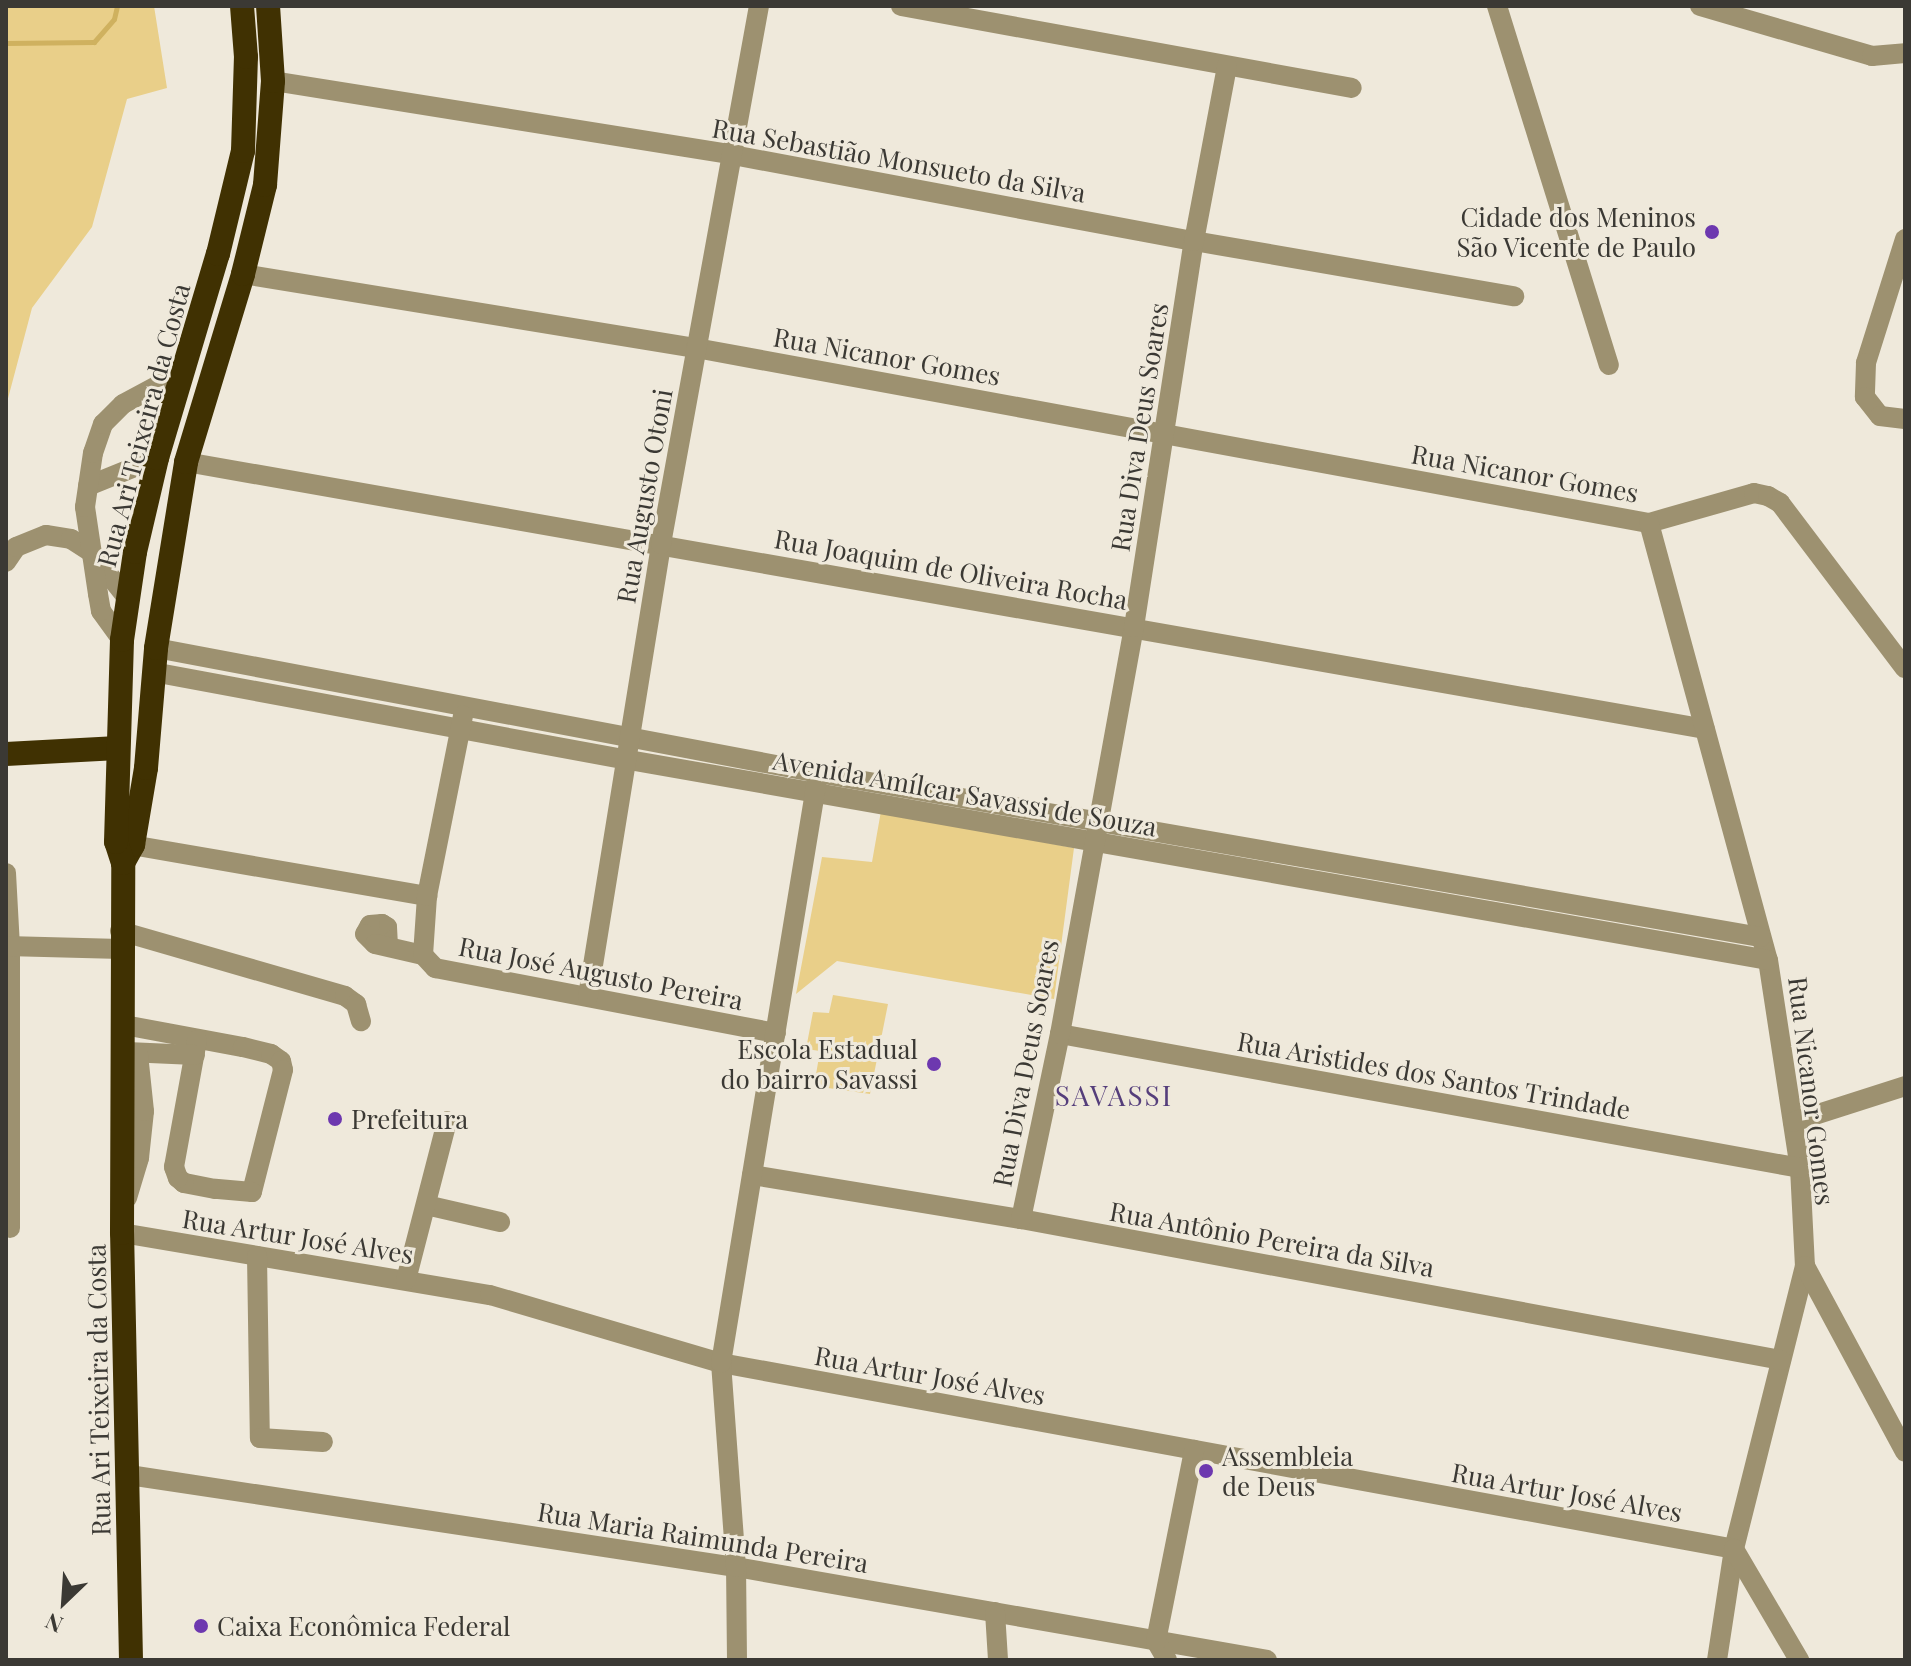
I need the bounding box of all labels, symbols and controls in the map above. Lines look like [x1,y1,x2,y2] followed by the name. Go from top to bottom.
[710,112,1088,208] street label: Rua Sebastião Monsueto da Silva
[1456,201,1696,262] place label: Cidade dos Meninos São Vicente de Paulo
[1703,223,1721,241] marker: Cidade dos Meninos São Vicente de Paulo
[90,279,196,571] street label: Rua Ari Teixeira da Costa
[1104,300,1174,554] street label: Rua Diva Deus Soares
[771,321,1003,391] street label: Rua Nicanor Gomes
[610,386,678,606] street label: Rua Augusto Otoni
[1409,438,1641,508] street label: Rua Nicanor Gomes
[772,523,1130,615] street label: Rua Joaquim de Oliveira Rocha
[770,744,1160,842] street label: Avenida Amílcar Savassi de Souza
[455,930,747,1016] street label: Rua José Augusto Pereira
[986,936,1064,1190] street label: Rua Diva Deus Soares
[1782,975,1842,1207] street label: Rua Nicanor Gomes
[1234,1025,1634,1125] street label: Rua Aristides dos Santos Trindade
[720,1033,918,1094] place label: Escola Estadual do bairro Savassi
[925,1055,943,1073] marker: Escola Estadual do bairro Savassi
[1055,1078,1173,1112] district label: SAVASSI
[351,1103,468,1135] place label: Prefeitura
[326,1110,344,1128] marker: Prefeitura
[1106,1195,1438,1283] street label: Rua Antônio Pereira da Silva
[179,1202,417,1270] street label: Rua Artur José Alves
[80,1243,116,1537] street label: Rua Ari Teixeira da Costa
[811,1339,1049,1411] street label: Rua Artur José Alves
[1222,1440,1353,1502] place label: Assembleia de Deus
[1448,1456,1686,1528] street label: Rua Artur José Alves
[1197,1462,1215,1480] marker: Assembleia de Deus
[535,1495,871,1579] street label: Rua Maria Raimunda Pereira
[24,1562,104,1642] north arrow
[40,1607,67,1641] text: N
[217,1610,511,1642] place label: Caixa Econômica Federal
[192,1617,210,1635] marker: Caixa Econômica Federal

